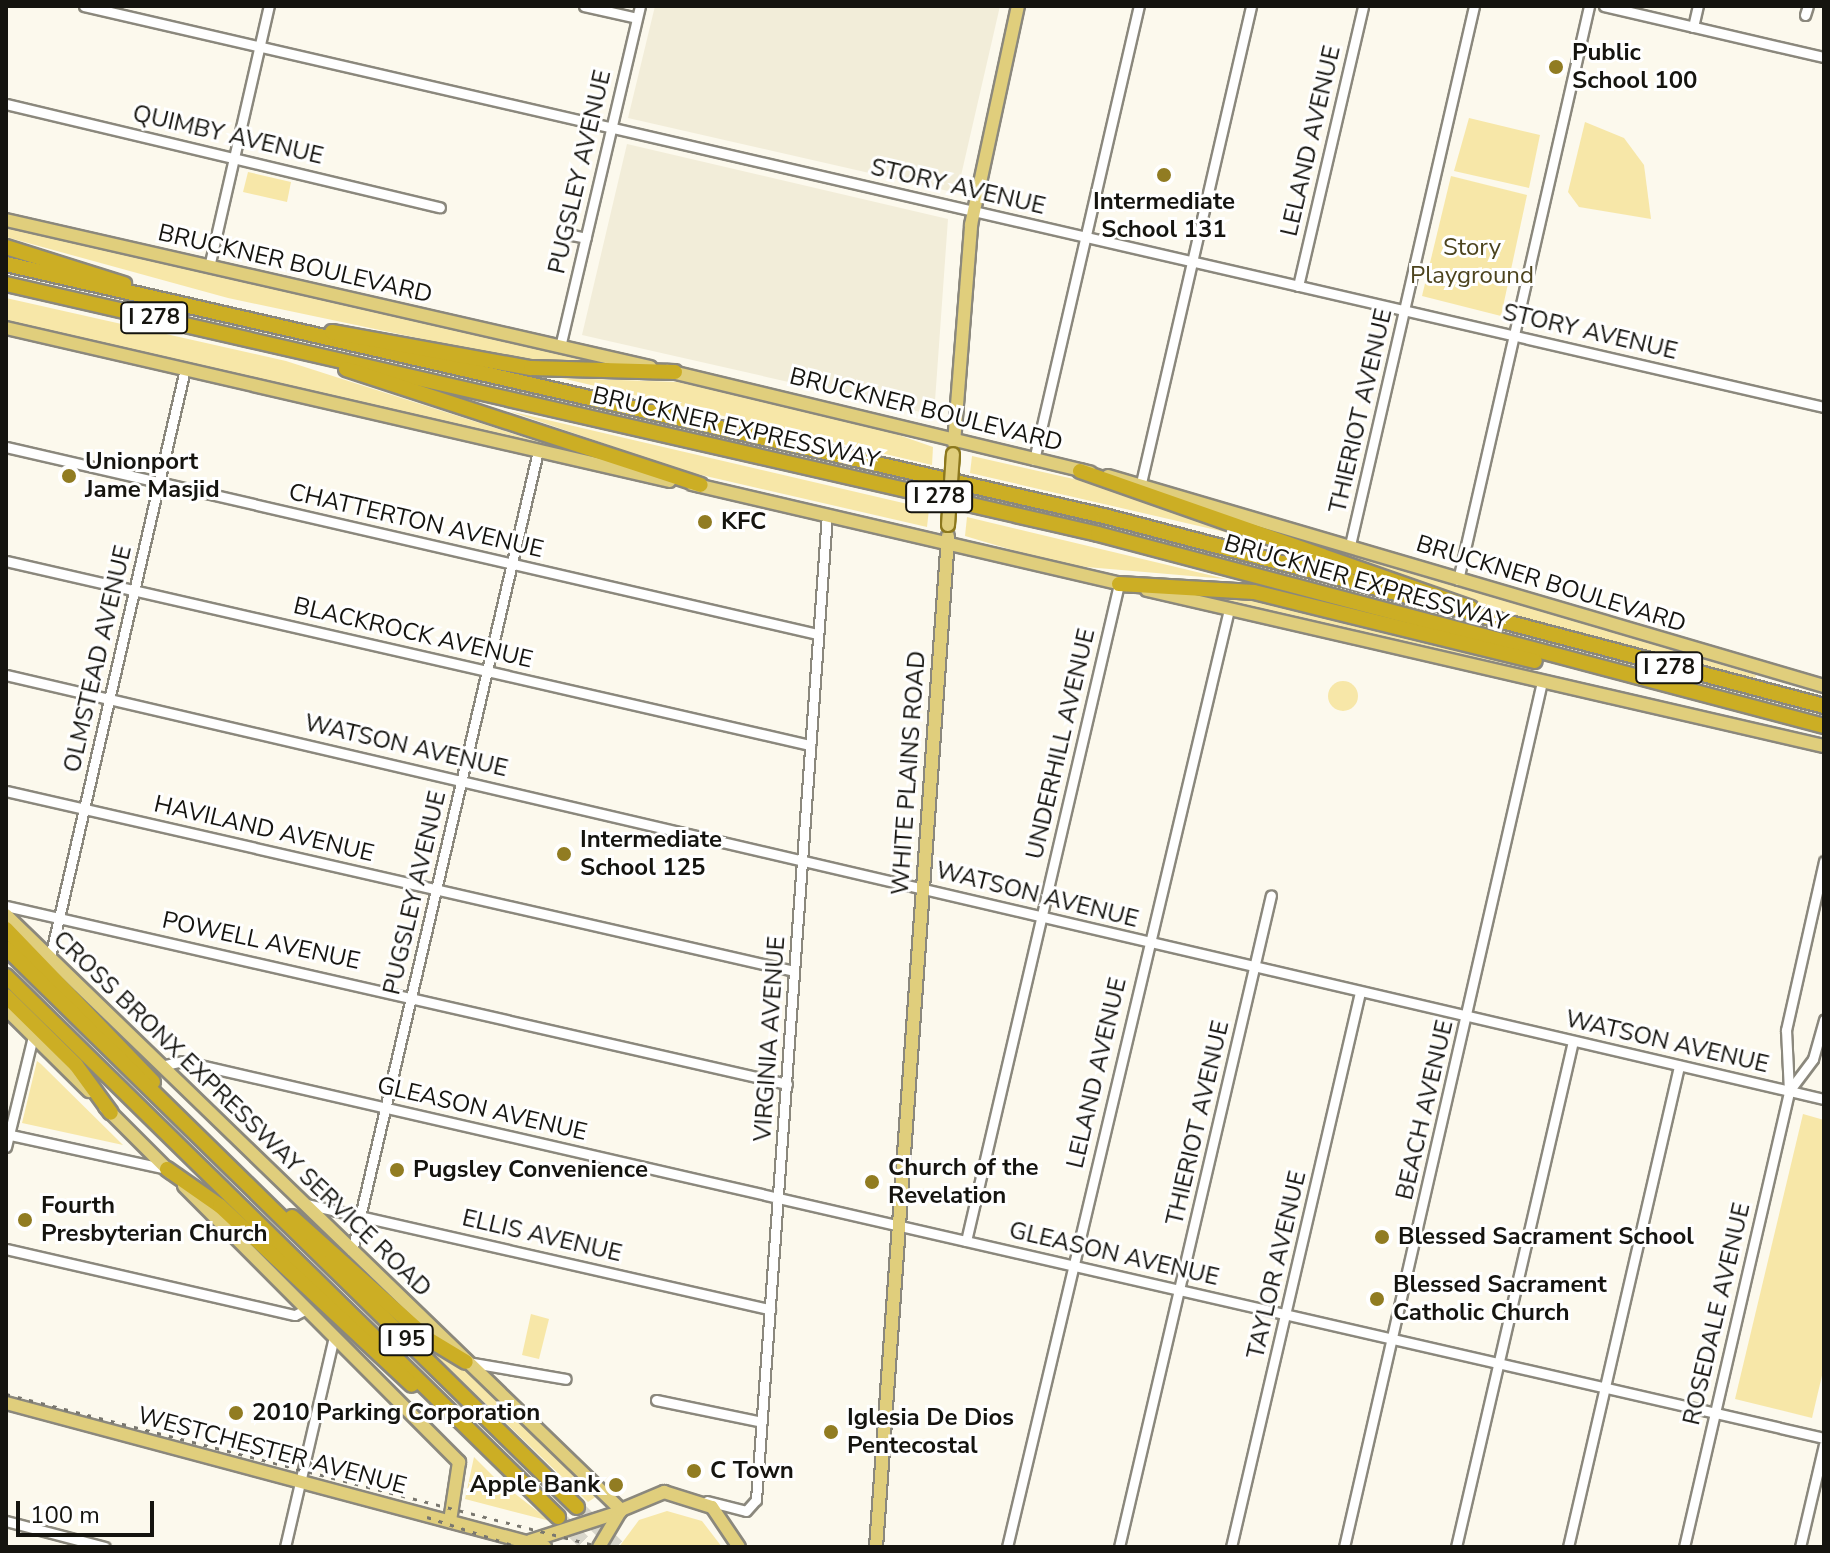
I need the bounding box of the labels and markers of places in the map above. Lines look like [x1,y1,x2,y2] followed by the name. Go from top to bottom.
[1572,39,1697,95] place label: Public School 100
[1547,58,1565,76] marker: Public School 100
[1155,166,1173,184] marker: Intermediate School 131
[1093,188,1235,244] place label: Intermediate School 131
[85,448,220,504] place label: Unionport Jame Masjid
[60,467,78,485] marker: Unionport Jame Masjid
[721,508,766,536] place label: KFC
[696,513,714,531] marker: KFC
[580,826,722,882] place label: Intermediate School 125
[555,845,573,863] marker: Intermediate School 125
[888,1154,1038,1210] place label: Church of the Revelation
[413,1156,648,1184] place label: Pugsley Convenience
[388,1161,406,1179] marker: Pugsley Convenience
[863,1173,881,1191] marker: Church of the Revelation
[41,1192,268,1248] place label: Fourth Presbyterian Church
[16,1211,34,1229] marker: Fourth Presbyterian Church
[1398,1223,1694,1251] place label: Blessed Sacrament School
[1373,1228,1391,1246] marker: Blessed Sacrament School
[1393,1271,1607,1327] place label: Blessed Sacrament Catholic Church
[1368,1290,1386,1308] marker: Blessed Sacrament Catholic Church
[252,1399,540,1427] place label: 2010 Parking Corporation
[227,1404,245,1422] marker: 2010 Parking Corporation
[847,1404,1014,1460] place label: Iglesia De Dios Pentecostal
[822,1423,840,1441] marker: Iglesia De Dios Pentecostal
[710,1457,794,1485] place label: C Town
[685,1462,703,1480] marker: C Town
[470,1471,600,1499] place label: Apple Bank
[607,1476,625,1494] marker: Apple Bank

